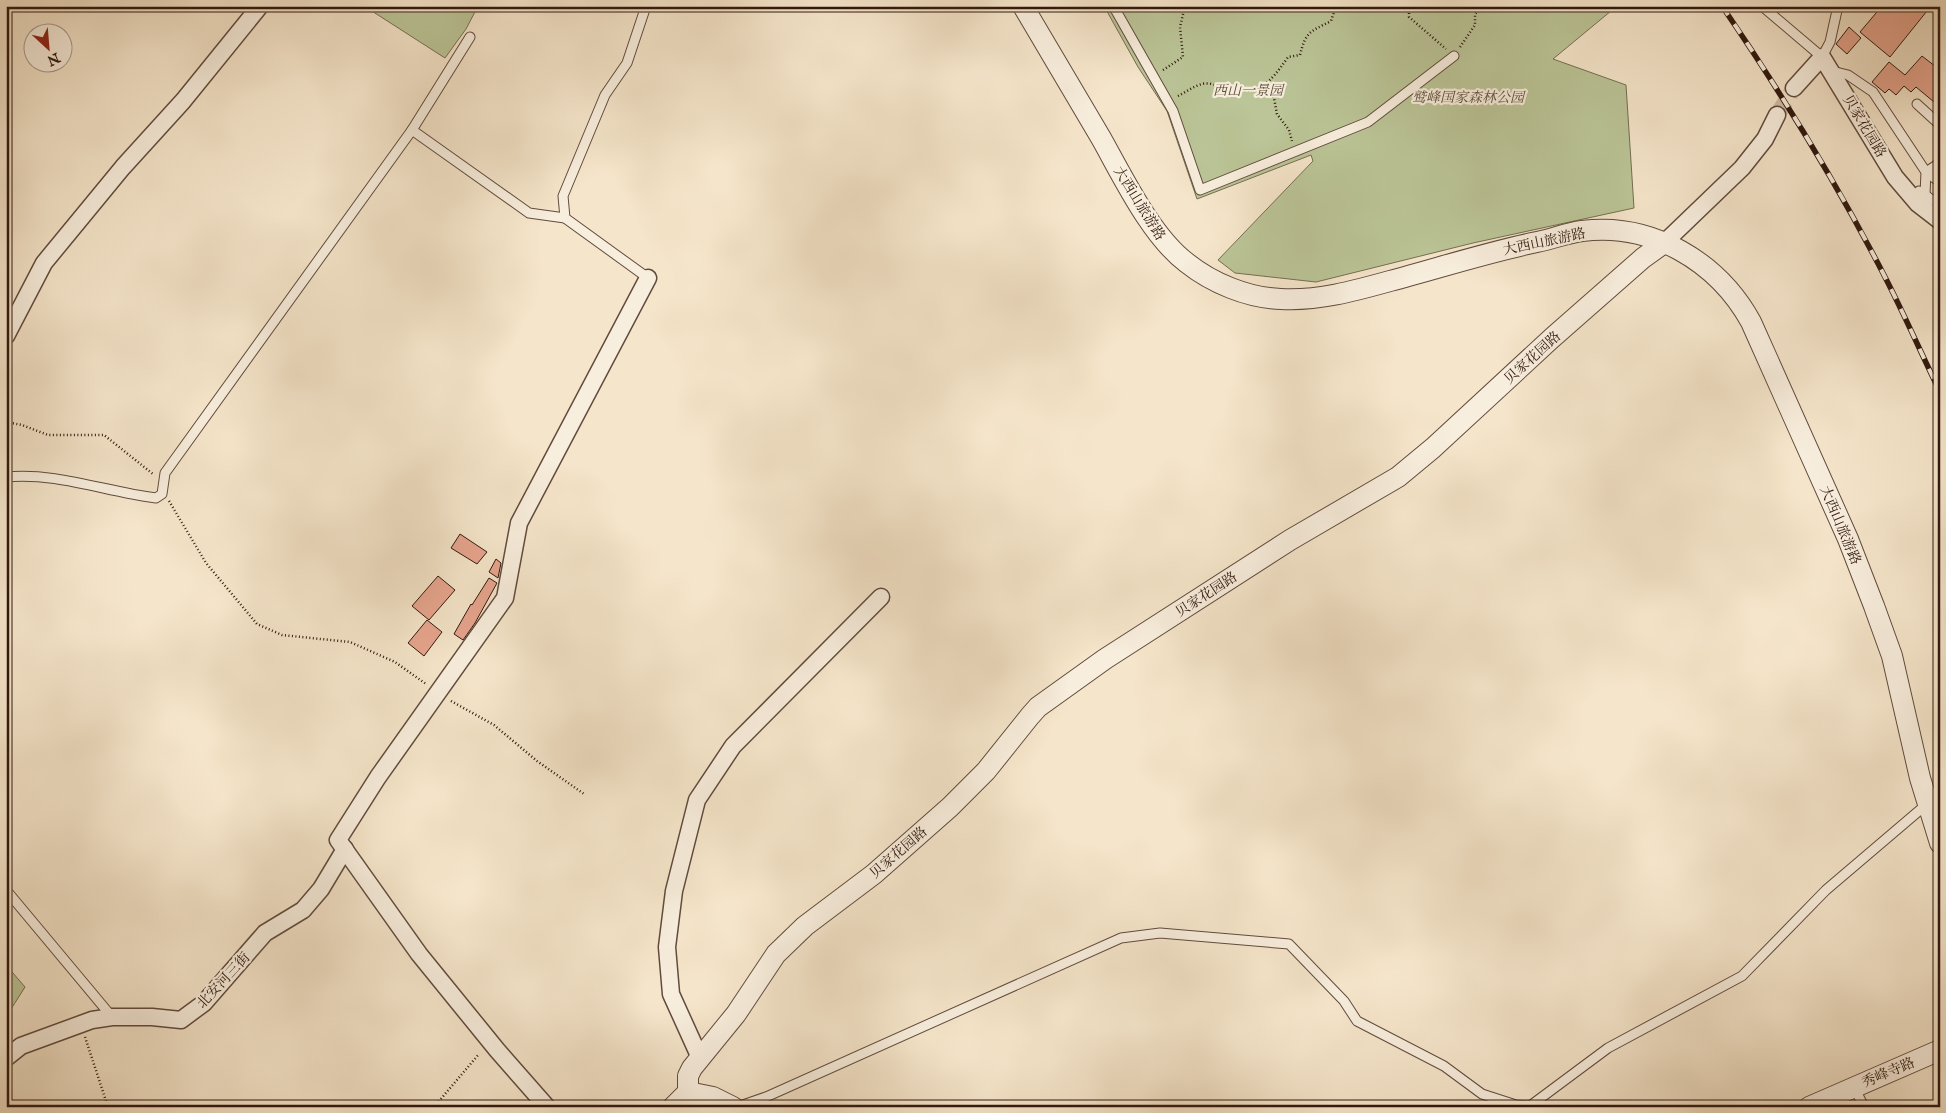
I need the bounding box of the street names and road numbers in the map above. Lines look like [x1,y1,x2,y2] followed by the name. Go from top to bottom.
[1838,92,1890,161] street label: 贝家花园路
[1109,163,1169,244] street label: 大西山旅游路
[1501,224,1587,260] street label: 大西山旅游路
[1501,328,1565,388] street label: 贝家花园路
[1815,483,1865,568] street label: 大西山旅游路
[1172,568,1241,621] street label: 贝家花园路
[866,823,931,883] street label: 贝家花园路
[193,949,254,1012] street label: 北安河三街
[1859,1054,1918,1092] street label: 秀峰寺路

